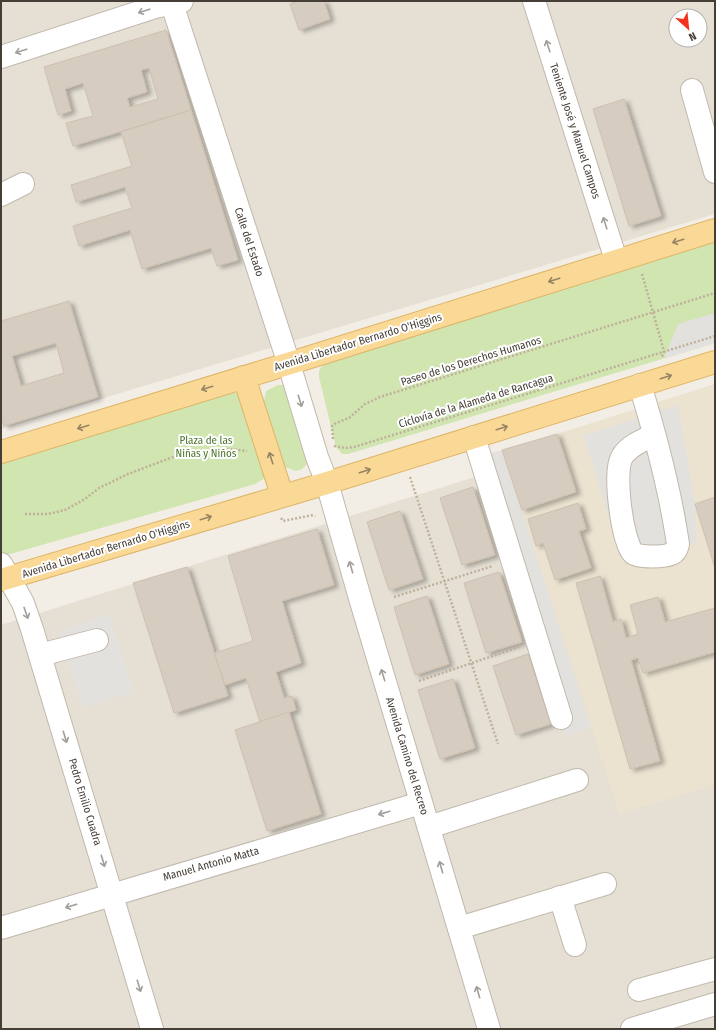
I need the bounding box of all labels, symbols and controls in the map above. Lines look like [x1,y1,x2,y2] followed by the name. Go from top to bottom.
[138,8,151,15] one-way arrow
[668,8,708,48] north arrow
[686,29,698,44] text: N
[544,40,551,53] one-way arrow
[14,48,27,55] one-way arrow
[547,62,603,201] street label: Teniente José y Manuel Campos
[232,206,266,278] street label: Calle del Estado
[600,217,608,229] one-way arrow
[671,238,684,245] one-way arrow
[547,277,560,284] one-way arrow
[273,310,444,374] street label: Avenida Libertador Bernardo O'Higgins
[399,333,543,389] street label: Paseo de los Derechos Humanos
[397,371,555,431] street label: Ciclovía de la Alameda de Rancagua
[660,373,673,380] one-way arrow
[201,385,214,392] one-way arrow
[297,394,304,407] one-way arrow
[77,424,90,431] one-way arrow
[495,424,508,431] one-way arrow
[175,434,237,460] park label: Plaza de las Niñas y Niños
[266,453,274,465] one-way arrow
[358,467,371,474] one-way arrow
[200,514,213,521] one-way arrow
[21,517,192,581] street label: Avenida Libertador Bernardo O'Higgins
[347,561,354,574] one-way arrow
[23,606,31,618] one-way arrow
[379,669,386,682] one-way arrow
[383,696,431,817] street label: Avenida Camino del Recreo
[62,730,69,743] one-way arrow
[66,757,104,847] street label: Pedro Emilio Cuadra
[377,810,390,817] one-way arrow
[162,844,260,884] street label: Manuel Antonio Matta
[99,855,107,867] one-way arrow
[437,861,444,874] one-way arrow
[65,903,78,910] one-way arrow
[136,979,143,992] one-way arrow
[474,985,481,998] one-way arrow

